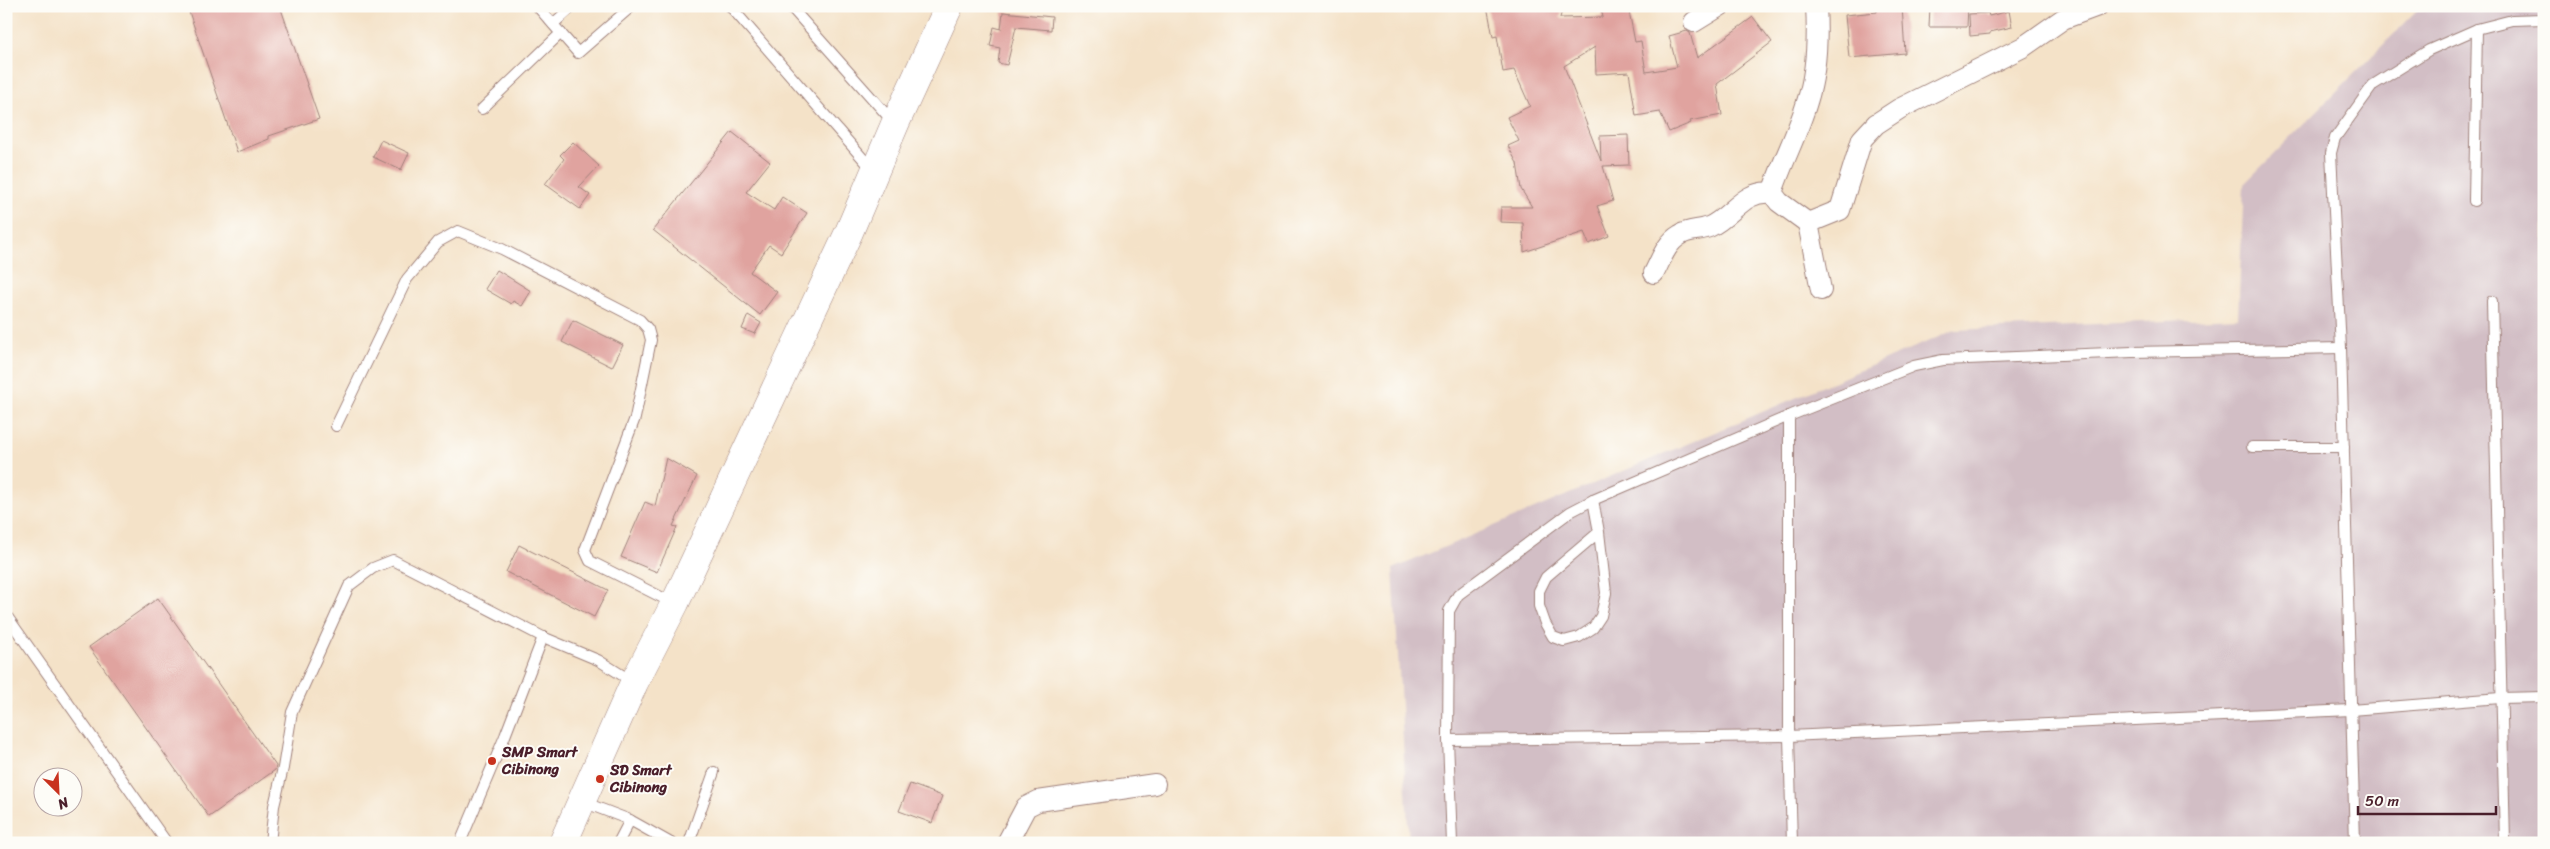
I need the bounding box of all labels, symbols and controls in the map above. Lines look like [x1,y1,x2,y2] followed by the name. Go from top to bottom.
[501,739,578,782] place label: SMP Smart Cibinong
[486,755,498,767] marker: SMP Smart Cibinong
[609,757,673,800] place label: SD Smart Cibinong
[32,766,82,816] north arrow
[594,773,606,785] marker: SD Smart Cibinong
[2358,784,2495,816] scale bar
[2365,788,2400,814] text: 50 m
[53,790,74,817] text: N

